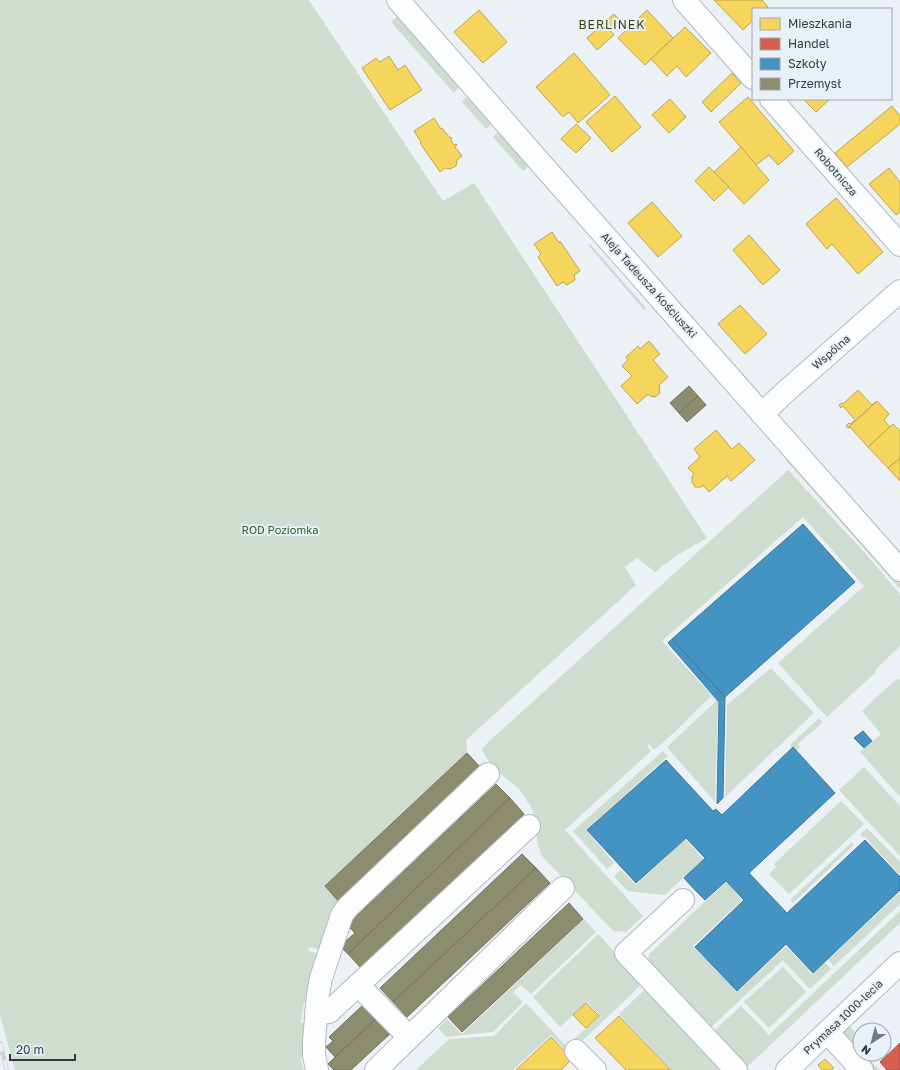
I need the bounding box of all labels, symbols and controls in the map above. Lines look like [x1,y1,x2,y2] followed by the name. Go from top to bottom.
[752,8,892,100] legend
[788,16,852,31] text: Mieszkania
[579,17,645,32] district label: BERLINEK
[788,36,830,51] text: Handel
[788,56,827,71] text: Szkoły
[788,76,841,91] text: Przemysł
[812,145,861,198] street label: Robotnicza
[599,229,700,340] street label: Aleja Tadeusza Kościuszki
[809,332,852,372] street label: Wspólna
[242,523,318,536] park label: ROD Poziomka
[800,977,885,1057] street label: Prymasa 1000-lecia
[852,1022,892,1062] north arrow
[10,1036,75,1062] scale bar
[16,1042,44,1057] text: 20 m
[859,1043,873,1058] text: N

